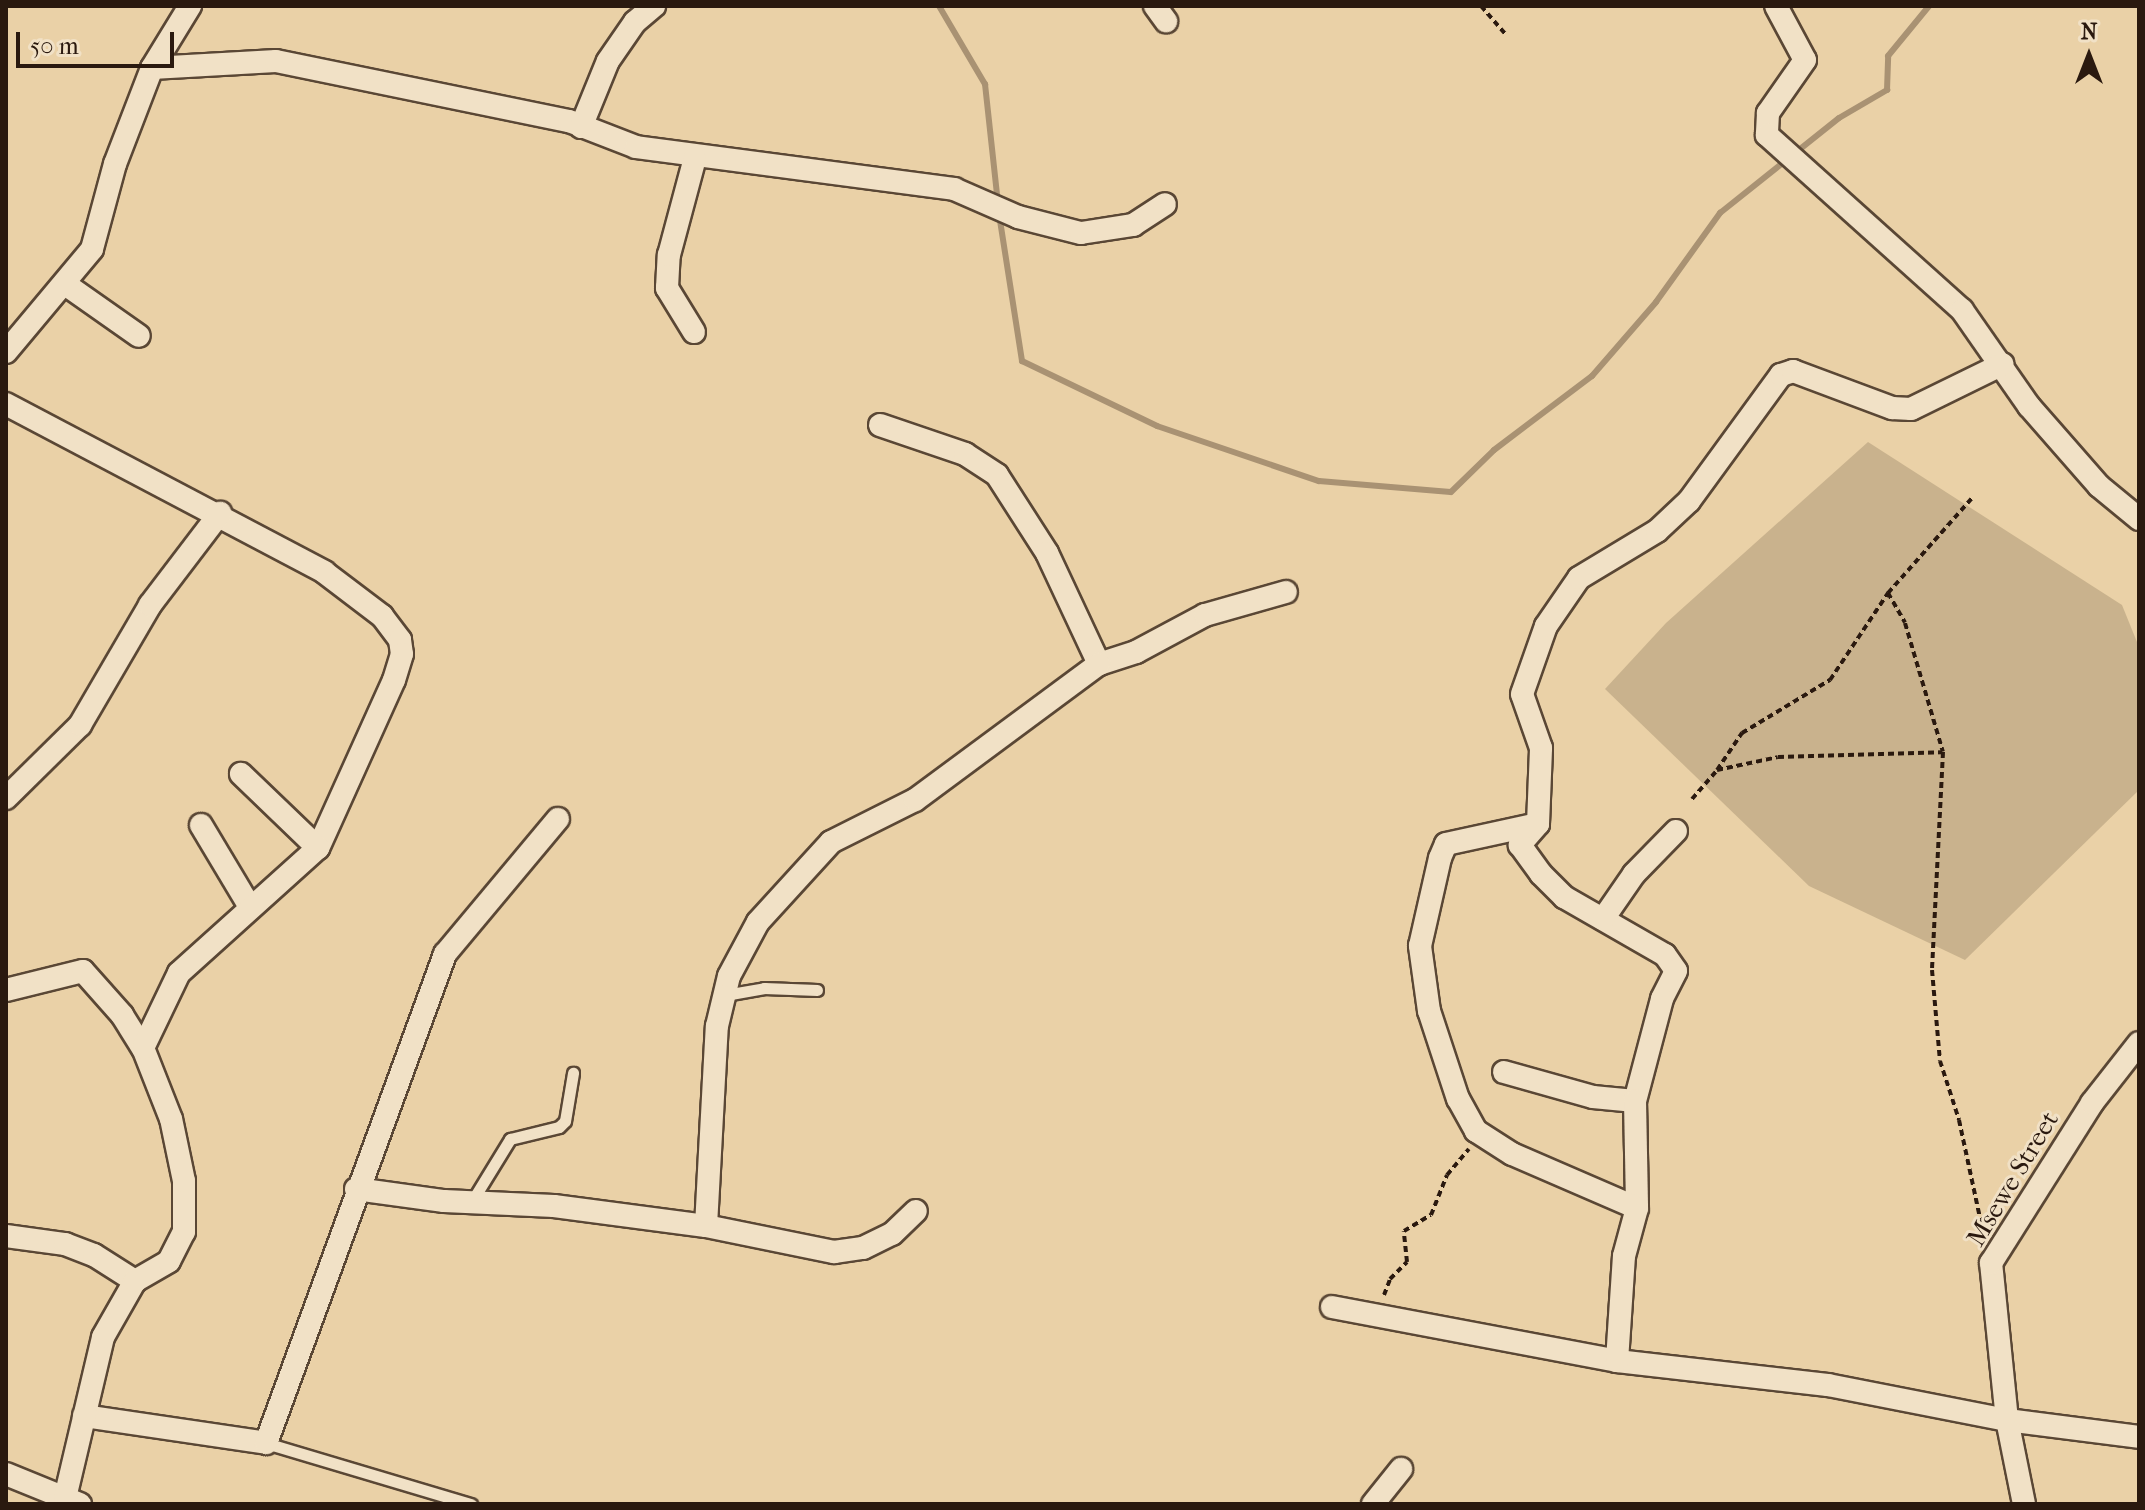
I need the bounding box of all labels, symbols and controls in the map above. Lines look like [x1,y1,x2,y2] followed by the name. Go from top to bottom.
[20,16,178,66] scale bar
[2049,16,2129,96] north arrow
[2081,19,2097,45] text: N
[30,32,79,60] text: 50 m
[1961,1106,2065,1252] street label: Msewe Street

